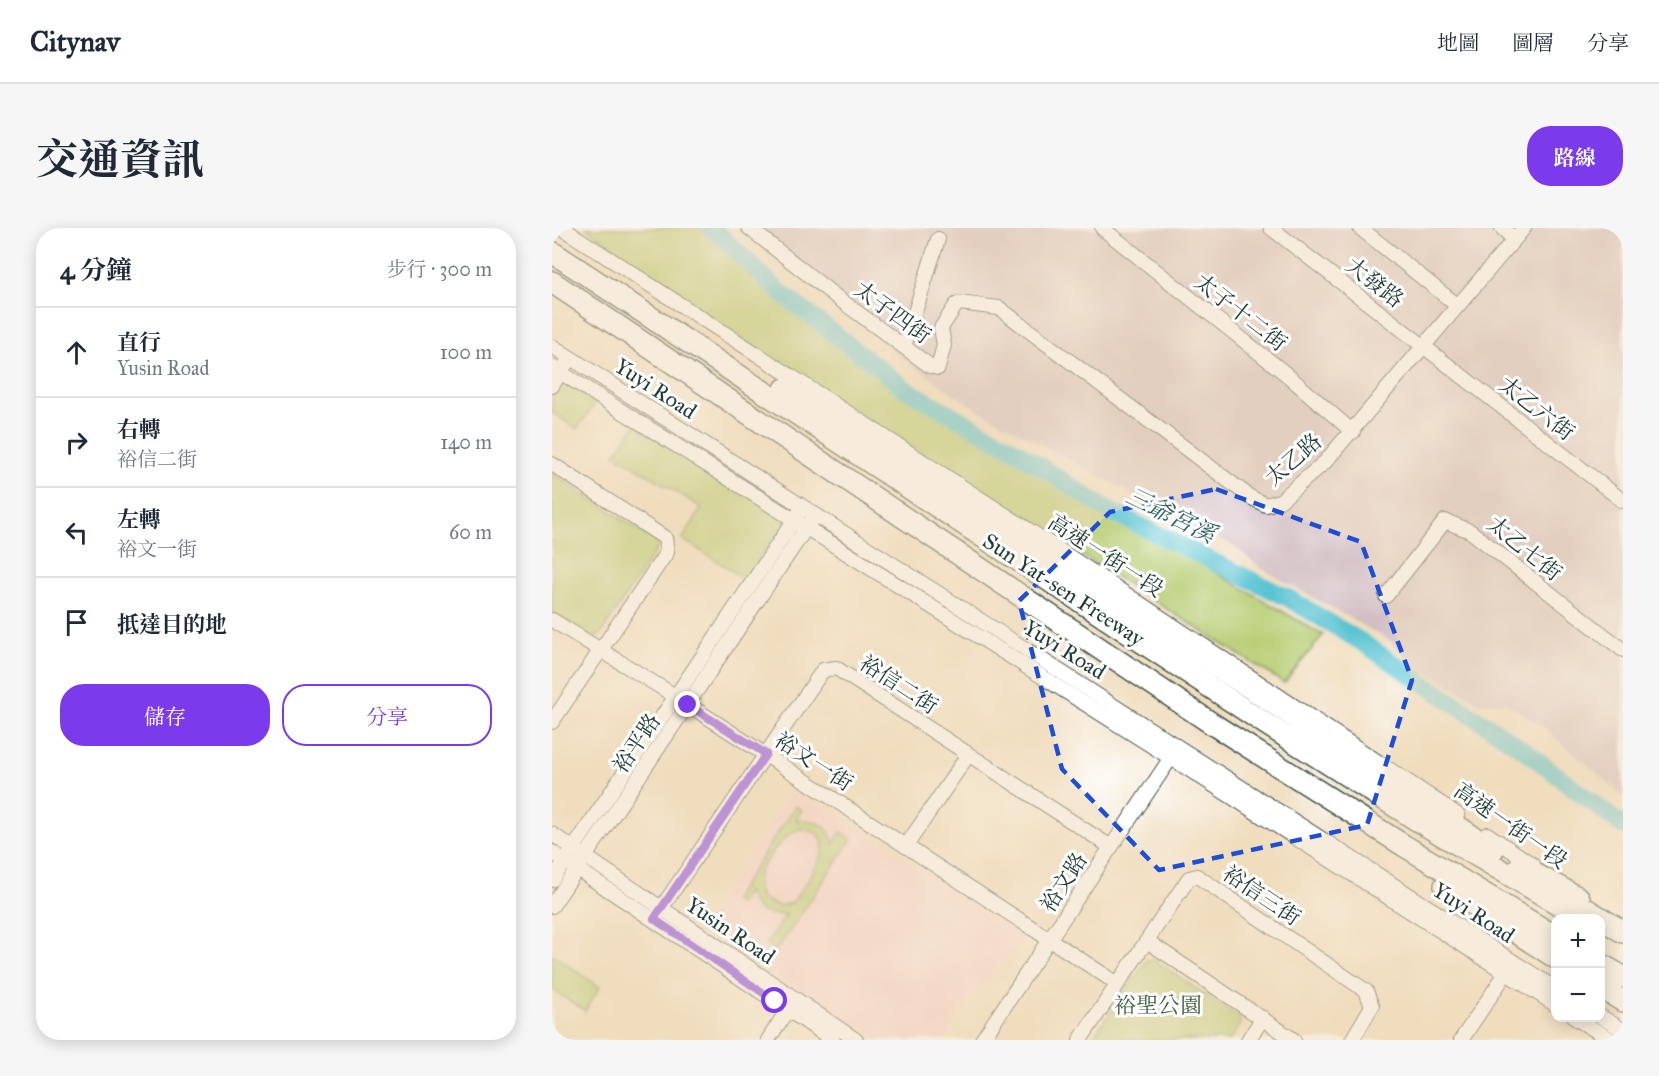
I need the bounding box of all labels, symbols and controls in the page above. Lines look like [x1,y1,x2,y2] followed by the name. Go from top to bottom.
[30,24,120,59] text: Citynav
[1437,30,1479,56] text: 地圖
[1512,30,1554,56] text: 圖層
[1587,30,1629,56] text: 分享
[1527,126,1623,186] button: 路線
[36,134,204,186] text: 交通資訊
[1340,251,1409,313] street label: 大發路
[60,254,132,286] text: 4 分鐘
[387,257,492,281] text: 步行 · 300 m
[1189,268,1292,357] street label: 太子十二街
[849,276,936,349] street label: 太子四街
[117,329,161,356] text: 直行
[60,336,93,369] icon: ahead
[440,340,492,364] text: 100 m
[610,352,702,425] street label: Yuyi Road
[117,356,209,380] text: Yusin Road
[1494,371,1580,446] street label: 太乙六街
[117,416,161,443] text: 右轉
[60,426,93,459] icon: right
[1260,428,1327,491] street label: 太乙路
[440,430,492,454] text: 140 m
[117,447,197,471] text: 裕信二街
[1121,480,1223,551] water label: 三爺宮溪
[117,506,161,533] text: 左轉
[1043,508,1168,603] street label: 高速一街一段
[1482,510,1567,587] street label: 太乙七街
[60,516,93,549] icon: left
[449,520,492,544] text: 60 m
[978,527,1150,652] street label: Sun Yat-sen Freeway
[117,537,197,561] text: 裕文一街
[60,606,93,639] icon: arrive
[117,611,227,638] text: 抵達目的地
[1019,614,1111,685] street label: Yuyi Road
[854,649,943,720] street label: 裕信二街
[60,684,270,746] button: 儲存
[282,684,492,746] button: 分享
[674,691,700,717] route end
[607,708,666,778] street label: 裕平路
[769,726,858,797] street label: 裕文一街
[1449,776,1573,874] street label: 高速一街一段
[1034,847,1093,917] street label: 裕文路
[1218,860,1306,931] street label: 裕信三街
[1428,876,1520,949] street label: Yuyi Road
[681,891,780,970] street label: Yusin Road
[1551,914,1605,1022] map controls
[1551,914,1605,968] button: +
[1551,968,1605,1022] button: −
[761,987,787,1013] route start
[1114,992,1202,1019] park label: 裕聖公園

